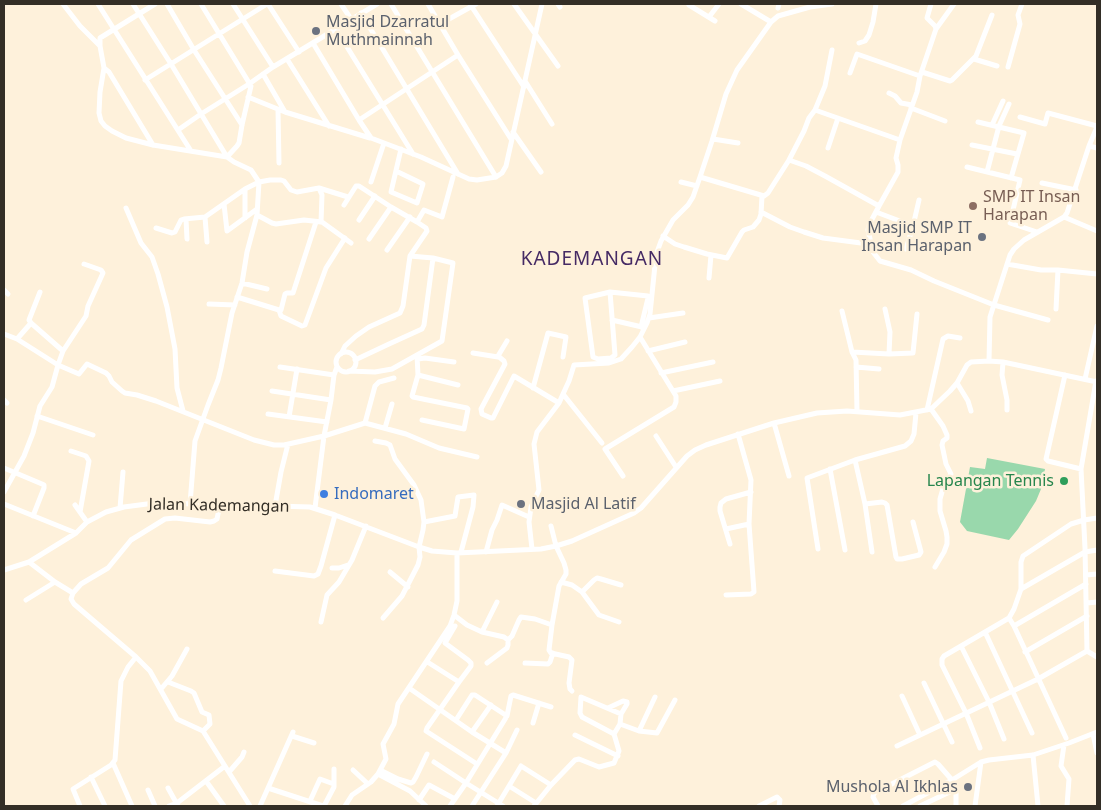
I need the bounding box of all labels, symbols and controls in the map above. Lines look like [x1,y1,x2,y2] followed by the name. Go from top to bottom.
[326,12,449,50] place label: Masjid Dzarratul Muthmainnah
[310,25,322,37] marker: Masjid Dzarratul Muthmainnah
[983,187,1080,225] place label: SMP IT Insan Harapan
[967,200,979,212] marker: SMP IT Insan Harapan
[861,218,972,256] place label: Masjid SMP IT Insan Harapan
[976,231,988,243] marker: Masjid SMP IT Insan Harapan
[519,249,665,271] district label: KADEMANGAN
[927,471,1054,491] place label: Lapangan Tennis
[1058,475,1070,487] marker: Lapangan Tennis
[334,484,414,504] place label: Indomaret
[318,488,330,500] marker: Indomaret
[531,494,636,514] place label: Masjid Al Latif
[148,495,290,517] street label: Jalan Kademangan
[515,498,527,510] marker: Masjid Al Latif
[826,777,958,797] place label: Mushola Al Ikhlas
[962,781,974,793] marker: Mushola Al Ikhlas

